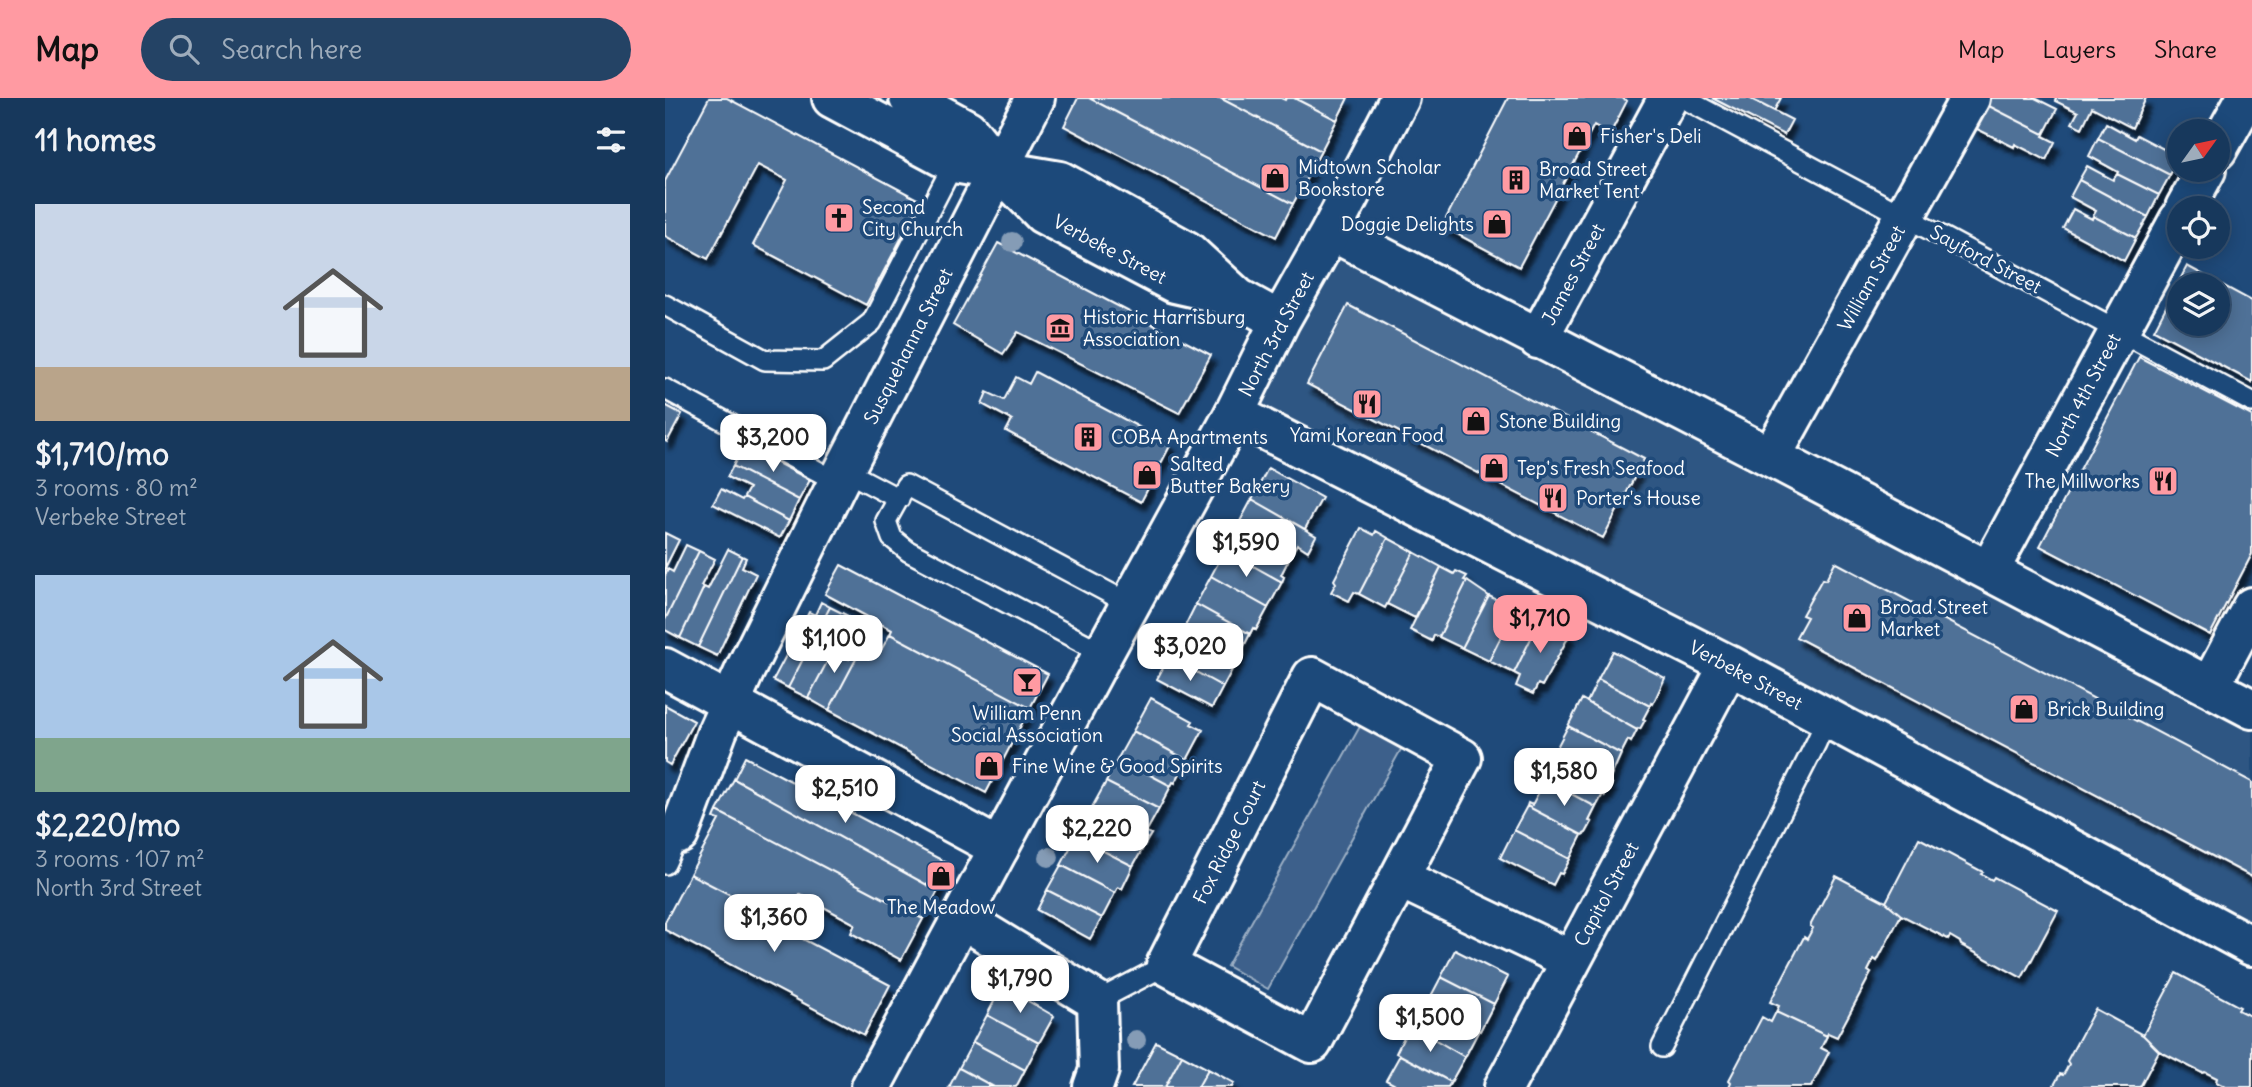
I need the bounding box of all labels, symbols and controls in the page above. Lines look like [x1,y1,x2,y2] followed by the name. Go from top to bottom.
[141,18,631,81] search box
[35,28,99,70] text: Map
[165,30,203,68] icon: search
[221,33,362,66] text: Search here
[1958,34,2004,64] text: Map
[2042,34,2116,64] text: Layers
[2154,34,2217,64] text: Share
[1560,119,1594,153] shop icon: Fisher's Deli
[2167,119,2229,182] north arrow
[2167,119,2230,336] map controls
[35,121,156,159] text: 11 homes
[592,121,630,159] icon: filters
[1600,124,1702,148] place label: Fisher's Deli
[1298,155,1441,201] place label: Midtown Scholar Bookstore
[1539,157,1647,203] place label: Broad Street Market Tent
[1258,161,1292,195] shop icon: Midtown Scholar Bookstore
[1499,163,1533,197] building icon: Broad Street Market Tent
[862,195,963,241] place label: Second City Church
[2167,196,2230,259] button: locate
[822,201,856,235] church icon: Second City Church
[1480,207,1514,241] shop icon: Doggie Delights
[1049,209,1171,289] street label: Verbeke Street
[1341,212,1474,236] place label: Doggie Delights
[1536,219,1610,329] street label: James Street
[1926,220,2046,298] street label: Sayford Street
[1832,221,1910,335] street label: William Street
[270,250,396,376] icon: home
[858,264,958,428] street label: Susquehanna Street
[1233,267,1319,401] street label: North 3rd Street
[2167,273,2230,336] button: layers
[1083,305,1245,351] place label: Historic Harrisburg Association
[1043,311,1077,345] museum icon: Historic Harrisburg Association
[2040,329,2126,461] street label: North 4th Street
[1350,387,1384,421] restaurant icon: Yami Korean Food
[1459,404,1493,438] shop icon: Stone Building
[1499,409,1621,433] place label: Stone Building
[716,414,830,474] pin: $3,200
[1071,420,1105,454] building icon: COBA Apartments
[736,422,810,451] text: $3,200
[1290,423,1444,447] place label: Yami Korean Food
[1111,425,1268,449] place label: COBA Apartments
[35,435,169,473] text: $1,710/mo
[1477,451,1511,485] shop icon: Tep's Fresh Seafood
[1170,452,1290,498] place label: Salted Butter Bakery
[1517,456,1685,480] place label: Tep's Fresh Seafood
[1130,458,1164,492] shop icon: Salted Butter Bakery
[2146,464,2180,498] restaurant icon: The Millworks
[2025,469,2140,493] place label: The Millworks
[35,473,198,502] text: 3 rooms · 80 m²
[1536,481,1570,515] restaurant icon: Porter's House
[1576,486,1701,510] place label: Porter's House
[35,502,186,531] text: Verbeke Street
[1189,519,1303,579] pin: $1,590
[1212,527,1280,556] text: $1,590
[1880,595,1988,641] place label: Broad Street Market
[1483,596,1597,655] pin: $1,710
[1840,601,1874,635] shop icon: Broad Street Market
[1509,603,1571,632] text: $1,710
[777,616,891,675] pin: $1,100
[270,621,396,747] icon: home
[802,623,866,652] text: $1,100
[1133,624,1247,683] pin: $3,020
[1153,631,1227,660] text: $3,020
[1685,635,1807,715] street label: Verbeke Street
[1010,665,1044,699] bar icon: William Penn Social Association
[2007,692,2041,726] shop icon: Brick Building
[2047,697,2164,721] place label: Brick Building
[951,701,1103,747] place label: William Penn Social Association
[1507,748,1621,808] pin: $1,580
[972,749,1006,783] shop icon: Fine Wine & Good Spirits
[1012,754,1223,778] place label: Fine Wine & Good Spirits
[1530,756,1598,785] text: $1,580
[788,766,902,825] pin: $2,510
[811,773,879,802] text: $2,510
[1188,776,1270,908] street label: Fox Ridge Court
[35,806,180,844] text: $2,220/mo
[1040,806,1154,865] pin: $2,220
[1062,813,1132,842] text: $2,220
[1568,838,1644,950] street label: Capitol Street
[35,844,205,873] text: 3 rooms · 107 m²
[924,859,958,893] shop icon: The Meadow
[35,873,202,902] text: North 3rd Street
[717,894,831,954] pin: $1,360
[887,895,995,919] place label: The Meadow
[740,902,808,931] text: $1,360
[963,956,1077,1015] pin: $1,790
[987,963,1053,992] text: $1,790
[1373,995,1487,1054] pin: $1,500
[1395,1002,1465,1031] text: $1,500

